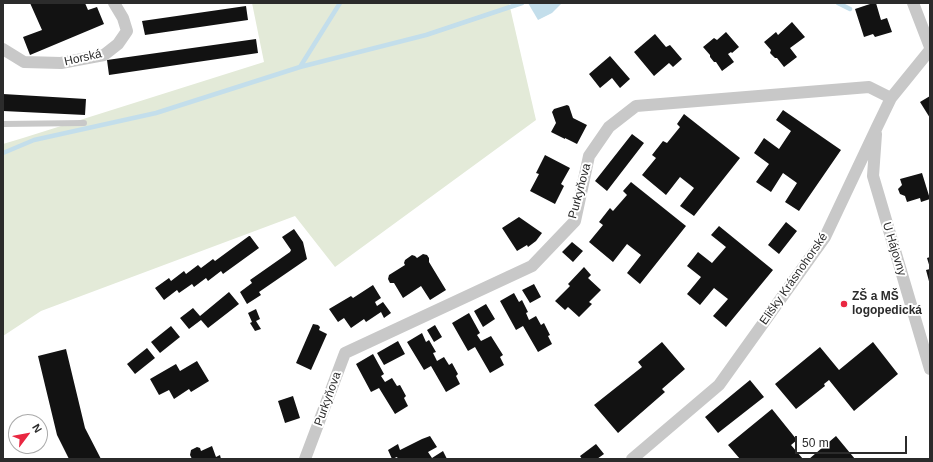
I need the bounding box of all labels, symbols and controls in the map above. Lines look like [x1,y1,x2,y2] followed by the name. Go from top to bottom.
[63,47,103,69] street label: Horská
[566,162,594,220] street label: Purkyňova
[879,220,909,278] street label: U Hájovny
[757,230,831,328] street label: Elišky Krásnohorské
[852,290,922,318] place label: ZŠ a MŠ logopedická
[839,299,849,309] marker: ZŠ a MŠ logopedická
[312,370,344,428] street label: Purkyňova
[8,414,48,454] north arrow
[30,422,45,435] text: N
[797,428,909,454] scale bar
[802,436,829,450] text: 50 m

